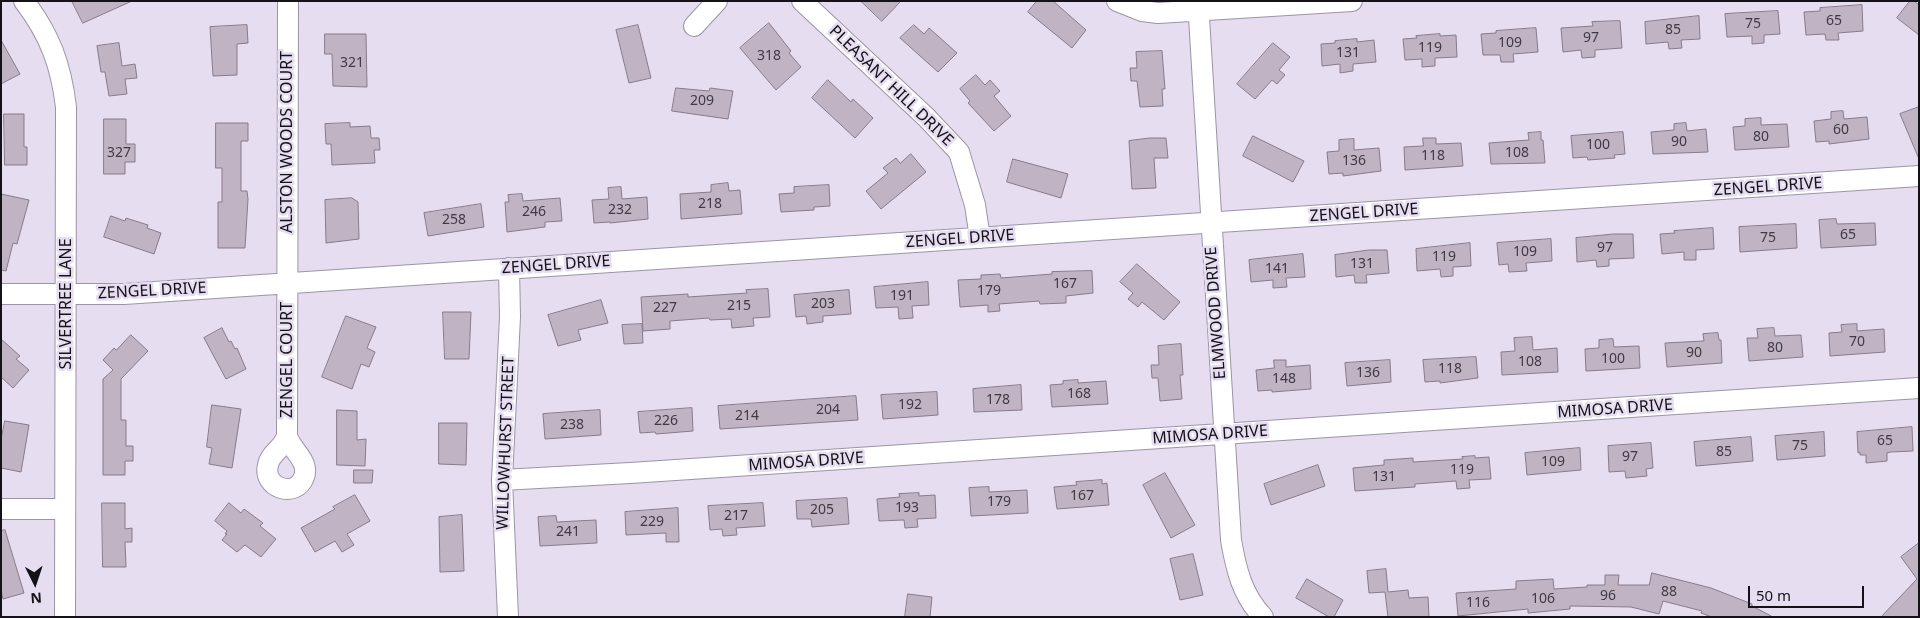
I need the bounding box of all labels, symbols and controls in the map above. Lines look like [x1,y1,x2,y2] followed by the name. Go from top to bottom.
[1826,13,1842,29] house number: 65
[1745,16,1761,32] house number: 75
[825,22,957,150] street label: PLEASANT HILL DRIVE
[1665,22,1681,38] house number: 85
[1583,30,1599,46] house number: 97
[1498,35,1522,51] house number: 109
[1418,40,1442,56] house number: 119
[1336,45,1360,61] house number: 131
[757,48,781,64] house number: 318
[277,51,297,233] street label: ALSTON WOODS COURT
[340,55,364,71] house number: 321
[690,93,714,109] house number: 209
[1833,122,1849,138] house number: 60
[1753,129,1769,145] house number: 80
[1671,134,1687,150] house number: 90
[1586,137,1610,153] house number: 100
[107,145,131,161] house number: 327
[1505,145,1529,161] house number: 108
[1421,148,1445,164] house number: 118
[1342,153,1366,169] house number: 136
[1713,174,1823,200] street label: ZENGEL DRIVE
[698,196,722,212] house number: 218
[1309,200,1419,226] street label: ZENGEL DRIVE
[608,202,632,218] house number: 232
[522,204,546,220] house number: 246
[442,212,466,228] house number: 258
[905,226,1015,252] street label: ZENGEL DRIVE
[1840,227,1856,243] house number: 65
[1760,230,1776,246] house number: 75
[56,238,76,370] street label: SILVERTREE LANE
[1597,240,1613,256] house number: 97
[1513,244,1537,260] house number: 109
[1202,246,1230,380] street label: ELMWOOD DRIVE
[1432,249,1456,265] house number: 119
[501,252,611,278] street label: ZENGEL DRIVE
[1350,256,1374,272] house number: 131
[1265,261,1289,277] house number: 141
[1053,276,1077,292] house number: 167
[97,279,207,303] street label: ZENGEL DRIVE
[977,283,1001,299] house number: 179
[890,288,914,304] house number: 191
[811,296,835,312] house number: 203
[727,298,751,314] house number: 215
[653,300,677,316] house number: 227
[277,302,297,418] street label: ZENGEL COURT
[1849,334,1865,350] house number: 70
[1767,340,1783,356] house number: 80
[1686,345,1702,361] house number: 90
[1601,351,1625,367] house number: 100
[1518,354,1542,370] house number: 108
[493,356,519,530] street label: WILLOWHURST STREET
[1438,361,1462,377] house number: 118
[1356,365,1380,381] house number: 136
[1272,371,1296,387] house number: 148
[1067,386,1091,402] house number: 168
[986,392,1010,408] house number: 178
[1557,395,1673,423] street label: MIMOSA DRIVE
[898,397,922,413] house number: 192
[816,402,840,418] house number: 204
[735,408,759,424] house number: 214
[654,413,678,429] house number: 226
[560,417,584,433] house number: 238
[1152,421,1268,449] street label: MIMOSA DRIVE
[1877,433,1893,449] house number: 65
[1792,438,1808,454] house number: 75
[1716,444,1732,460] house number: 85
[748,448,864,476] street label: MIMOSA DRIVE
[1622,449,1638,465] house number: 97
[1541,454,1565,470] house number: 109
[1450,462,1474,478] house number: 119
[1372,469,1396,485] house number: 131
[1070,488,1094,504] house number: 167
[987,494,1011,510] house number: 179
[895,500,919,516] house number: 193
[810,502,834,518] house number: 205
[724,508,748,524] house number: 217
[640,514,664,530] house number: 229
[556,524,580,540] house number: 241
[10,558,60,608] north arrow
[1750,576,1866,608] scale bar
[1661,584,1677,600] house number: 88
[1756,585,1791,605] text: 50 m
[1600,588,1616,604] house number: 96
[30,589,42,608] text: N
[1531,591,1555,607] house number: 106
[1466,595,1490,611] house number: 116

